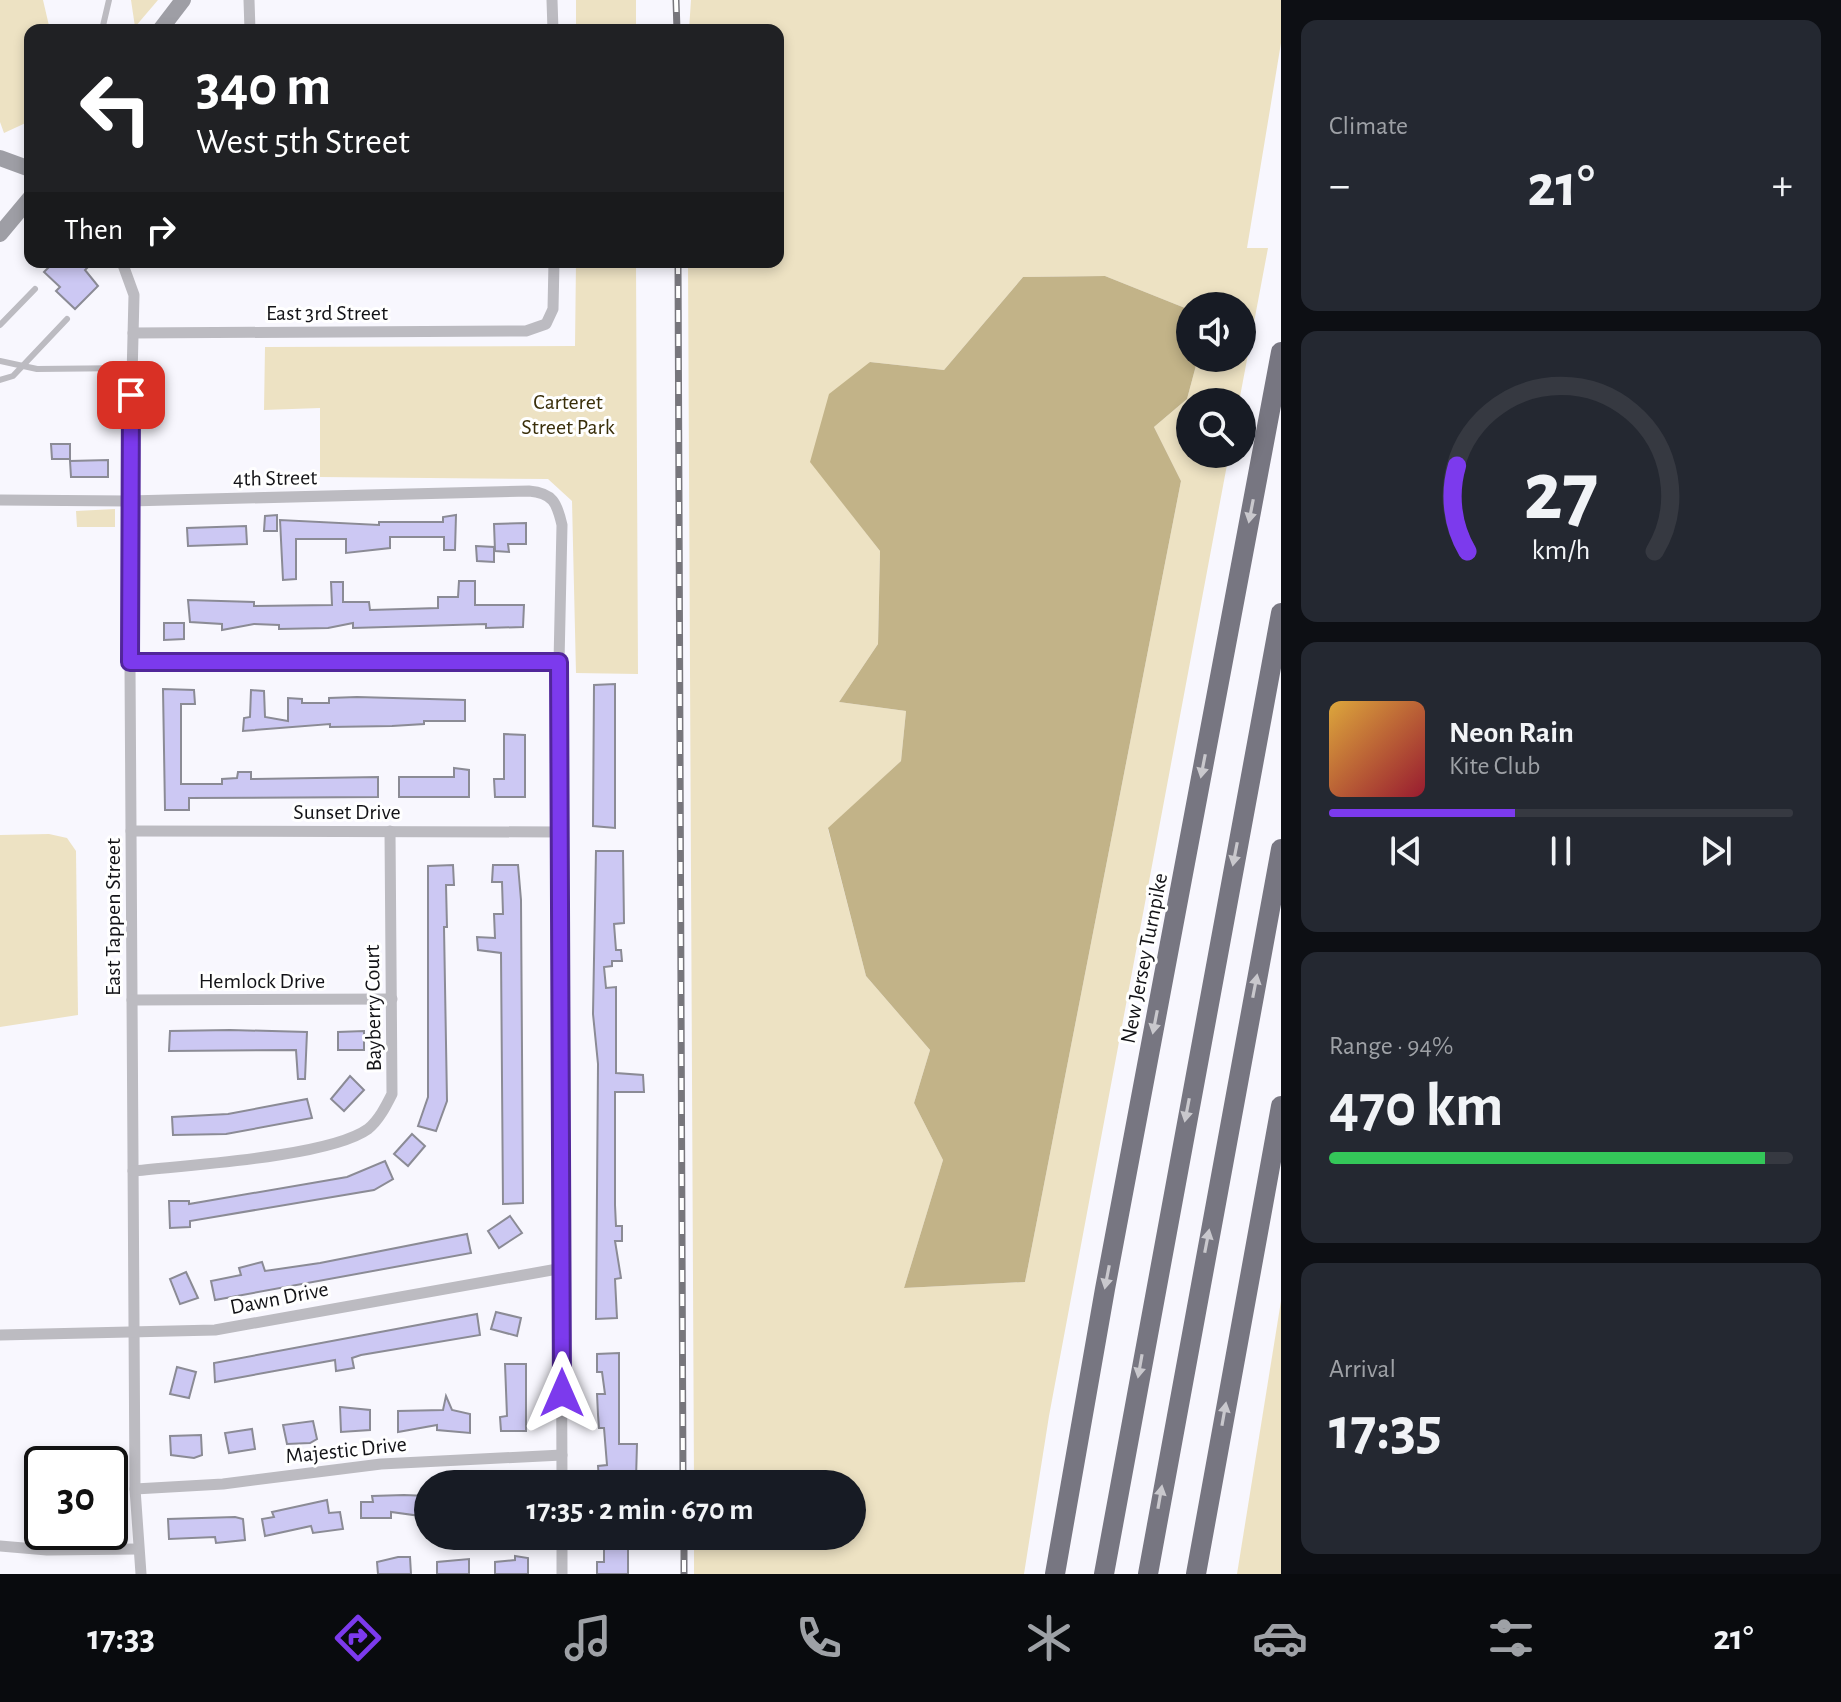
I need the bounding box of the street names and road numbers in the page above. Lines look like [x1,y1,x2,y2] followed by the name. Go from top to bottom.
[266,302,388,324] street label: East 3rd Street
[233,466,317,490] street label: 4th Street
[293,801,401,823] street label: Sunset Drive
[102,838,124,996] street label: East Tappen Street
[1117,871,1171,1045] street label: New Jersey Turnpike
[361,944,385,1072] street label: Bayberry Court
[199,970,325,992] street label: Hemlock Drive
[228,1278,330,1318] street label: Dawn Drive
[284,1433,408,1467] street label: Majestic Drive

